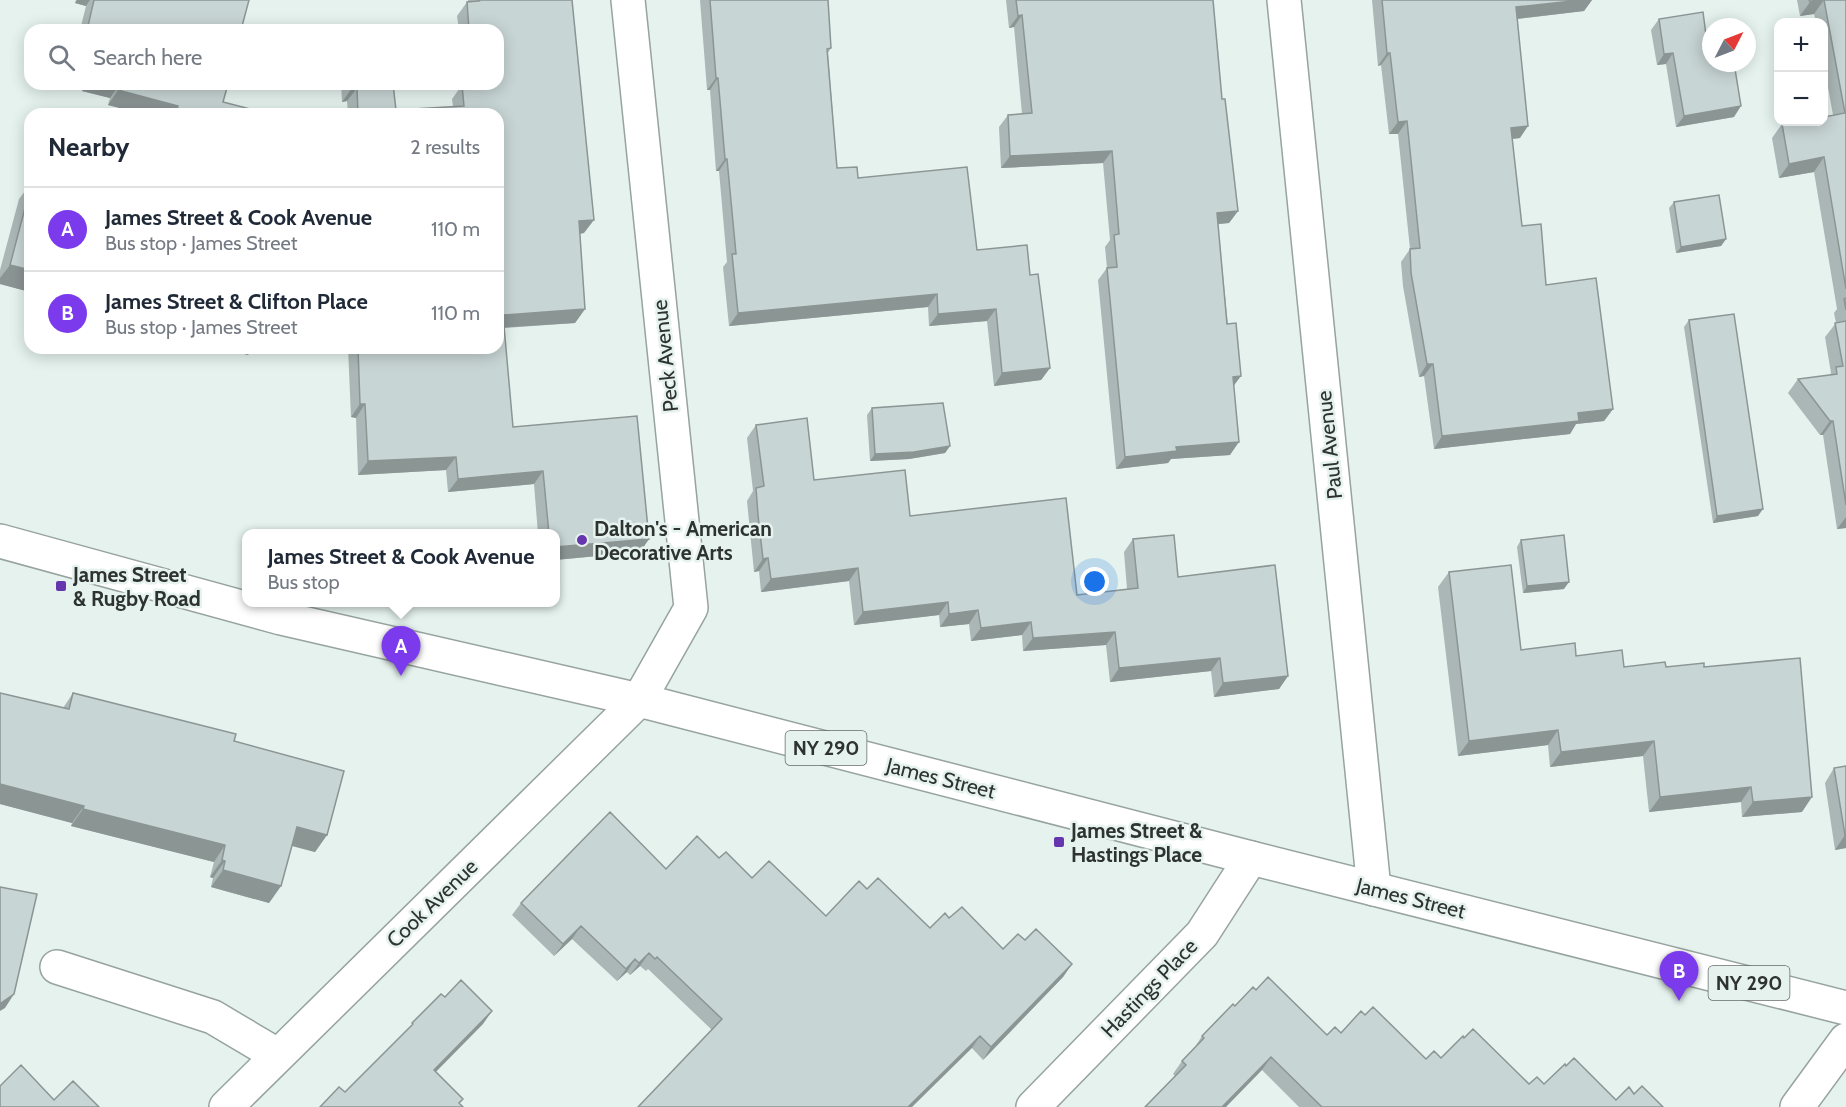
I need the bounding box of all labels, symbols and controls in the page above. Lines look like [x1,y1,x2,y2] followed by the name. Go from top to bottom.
[1702,18,1756,72] north arrow
[1774,18,1828,126] map controls
[1774,18,1828,72] button: +
[24,24,504,90] search box
[45,41,78,74] icon: search
[93,44,202,71] text: Search here
[1774,72,1828,126] button: −
[48,131,129,163] text: Nearby
[410,135,480,159] text: 2 results
[105,204,372,231] text: James Street & Cook Avenue
[61,217,74,241] text: A
[431,217,480,241] text: 110 m
[105,231,297,255] text: Bus stop · James Street
[105,288,368,315] text: James Street & Clifton Place
[647,298,683,413] street label: Peck Avenue
[61,301,74,325] text: B
[431,301,480,325] text: 110 m
[105,315,297,339] text: Bus stop · James Street
[1311,389,1347,501] street label: Paul Avenue
[594,516,772,565] place label: Dalton's - American Decorative Arts
[242,529,560,607] popup
[575,533,589,547] marker: Dalton's - American Decorative Arts
[267,543,535,570] text: James Street & Cook Avenue
[72,562,201,611] place label: James Street & Rugby Road
[1080,567,1109,596] your location
[267,570,340,594] text: Bus stop
[54,579,68,593] marker: James Street & Rugby Road
[382,626,420,676] pin: A
[786,731,866,765] road number: NY 290
[883,752,998,804] street label: James Street
[1070,818,1203,867] place label: James Street & Hastings Place
[1052,835,1066,849] marker: James Street & Hastings Place
[381,853,483,952] street label: Cook Avenue
[1353,872,1468,924] street label: James Street
[1096,933,1202,1043] street label: Hastings Place
[1660,952,1698,1001] pin: B
[1708,966,1790,1000] road number: NY 290

